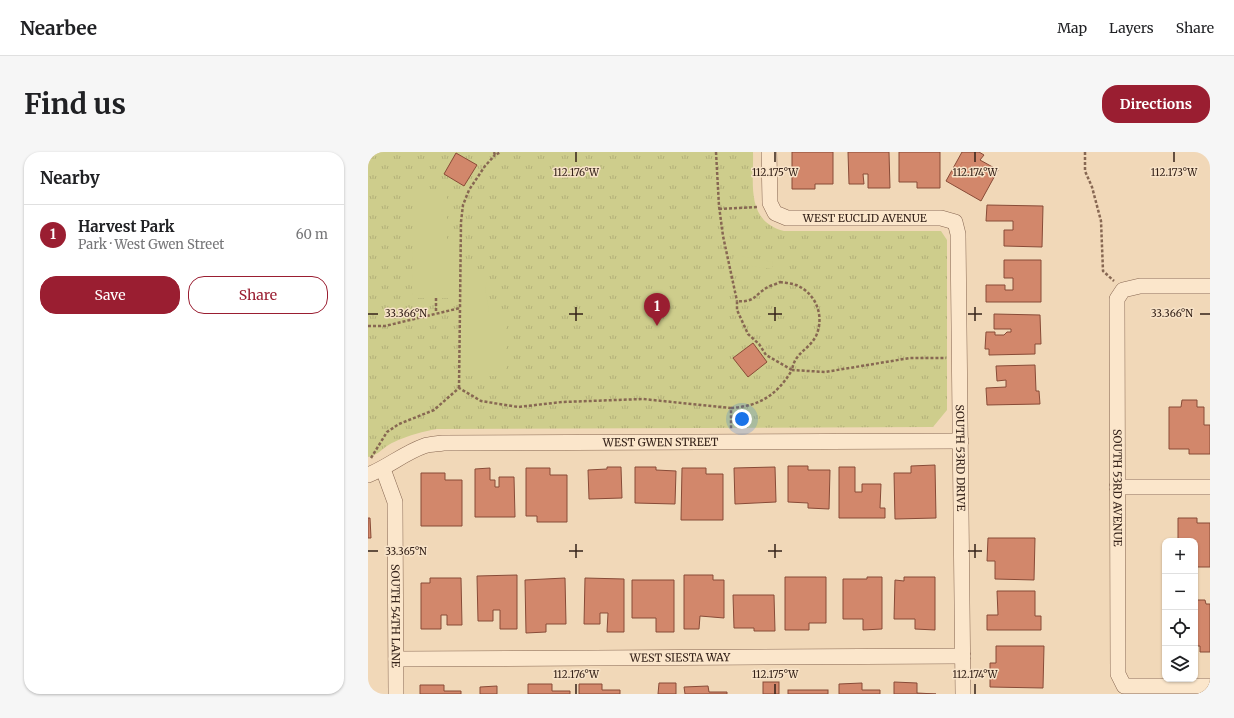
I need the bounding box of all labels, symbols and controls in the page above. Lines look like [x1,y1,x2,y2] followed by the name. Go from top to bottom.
[20,16,97,40] text: Nearbee
[1057,19,1087,37] text: Map
[1109,19,1154,37] text: Layers
[1176,19,1214,37] text: Share
[1102,85,1210,123] button: Directions
[24,86,126,122] text: Find us
[553,166,600,179] text: 112.176°W
[752,166,799,179] text: 112.175°W
[952,166,999,179] text: 112.174°W
[1151,166,1198,179] text: 112.173°W
[40,167,100,189] text: Nearby
[802,211,927,225] street label: WEST EUCLID AVENUE
[78,217,175,236] text: Harvest Park
[50,226,56,243] text: 1
[296,226,328,243] text: 60 m
[78,236,224,253] text: Park · West Gwen Street
[40,276,180,314] button: Save
[188,276,328,314] button: Share
[644,293,670,326] pin: 1
[385,307,427,320] text: 33.366°N
[1151,307,1193,320] text: 33.366°N
[953,404,968,511] street label: SOUTH 53RD DRIVE
[732,409,752,429] your location
[1110,429,1125,547] street label: SOUTH 53RD AVENUE
[602,435,719,449] street label: WEST GWEN STREET
[1162,538,1198,682] map controls
[1162,538,1198,574] button: +
[385,545,427,558] text: 33.365°N
[388,564,403,668] street label: SOUTH 54TH LANE
[1162,574,1198,610] button: −
[1162,610,1198,646] button: locate
[1162,646,1198,682] button: layers
[629,650,731,665] street label: WEST SIESTA WAY
[553,668,600,681] text: 112.176°W
[752,668,799,681] text: 112.175°W
[952,668,999,681] text: 112.174°W

